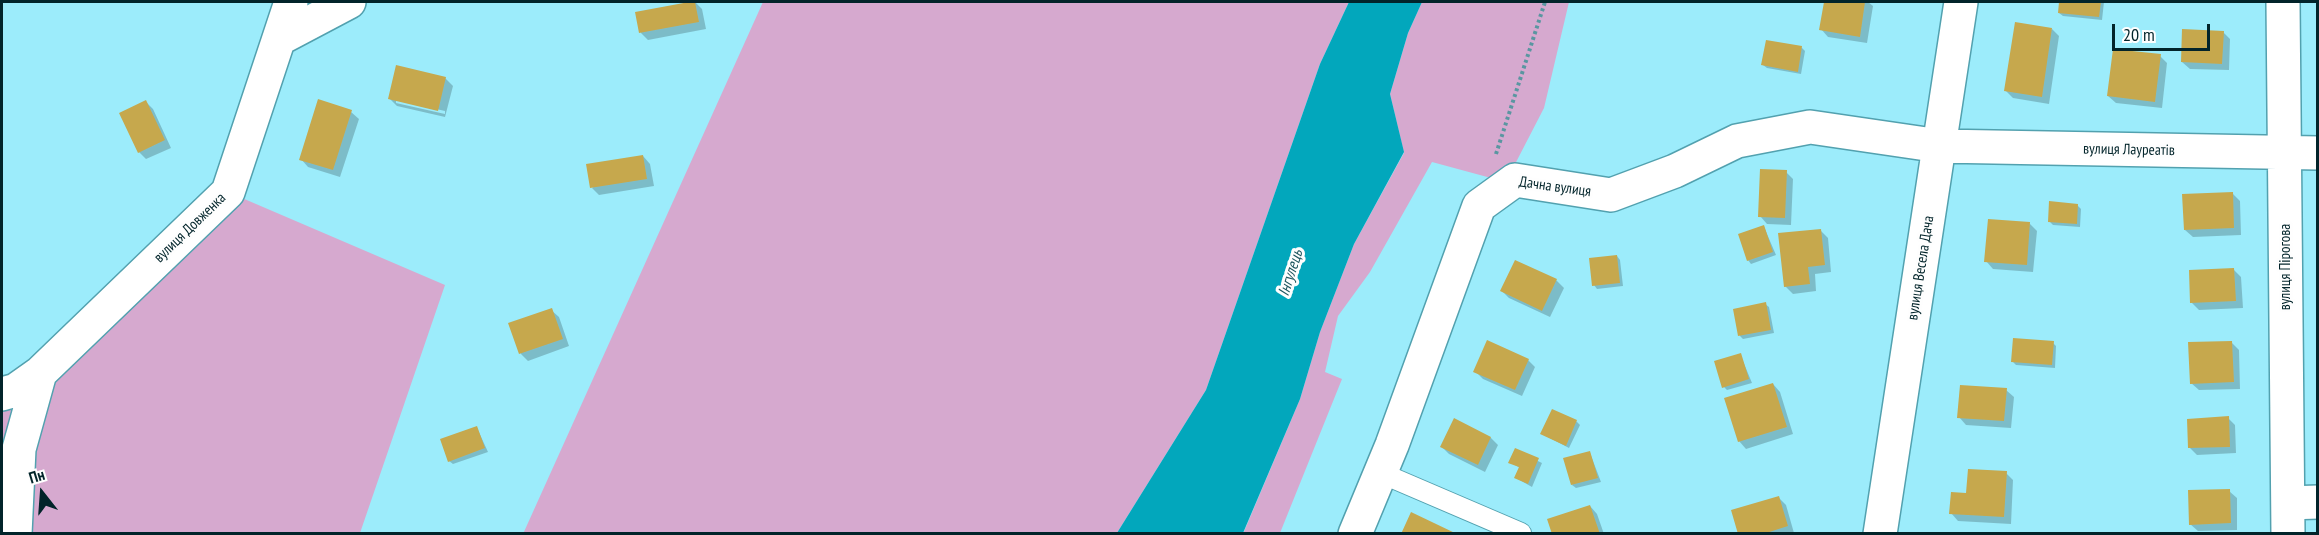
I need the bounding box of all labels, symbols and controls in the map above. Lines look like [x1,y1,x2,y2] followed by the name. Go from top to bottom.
[2115,12,2212,50] scale bar
[2123,23,2155,46] text: 20 m
[2083,140,2175,160] street label: вулиця Лауреатів
[1518,173,1592,201] street label: Дачна вулиця
[150,189,230,267] street label: вулиця Довженка
[1904,215,1938,321] street label: вулиця Весела Дача
[2277,224,2295,310] street label: вулиця Пірогова
[1275,247,1307,299] water label: Інгулець
[12,463,72,523] north arrow
[26,464,47,488] text: Пн

